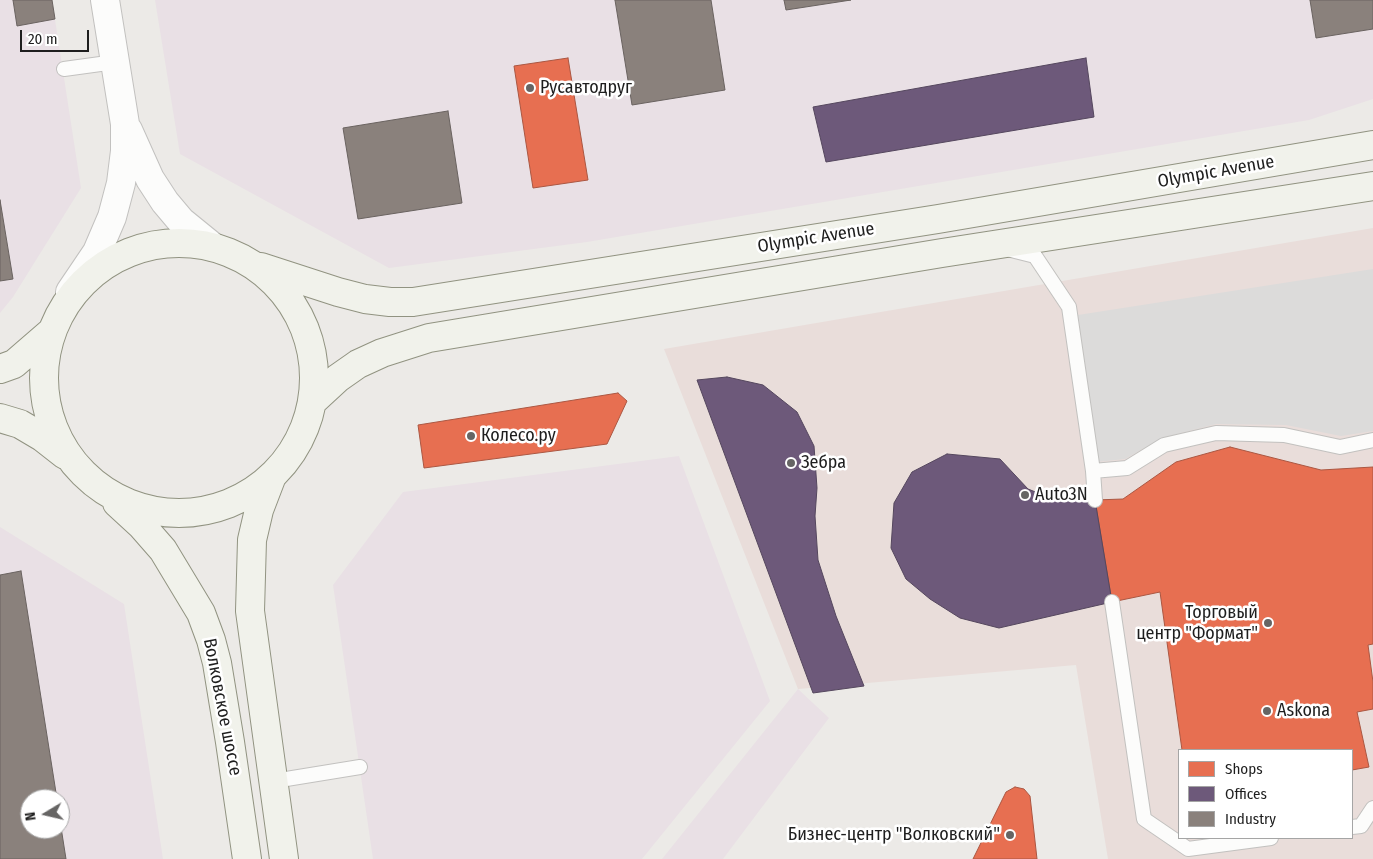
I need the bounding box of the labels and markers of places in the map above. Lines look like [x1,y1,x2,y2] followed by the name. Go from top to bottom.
[540,77,632,99] place label: Русавтодруг
[524,82,536,94] marker: Русавтодруг
[481,425,556,447] place label: Колесо.ру
[465,430,477,442] marker: Колесо.ру
[801,452,846,474] place label: Зебра
[785,457,797,469] marker: Зебра
[1035,484,1088,506] place label: Auto3N
[1019,489,1031,501] marker: Auto3N
[1136,602,1258,644] place label: Торговый центр "Формат"
[1262,617,1274,629] marker: Торговый центр "Формат"
[1277,700,1330,722] place label: Askona
[1261,705,1273,717] marker: Askona
[788,824,1000,846] place label: Бизнес-центр "Волковский"
[1004,829,1016,841] marker: Бизнес-центр "Волковский"

